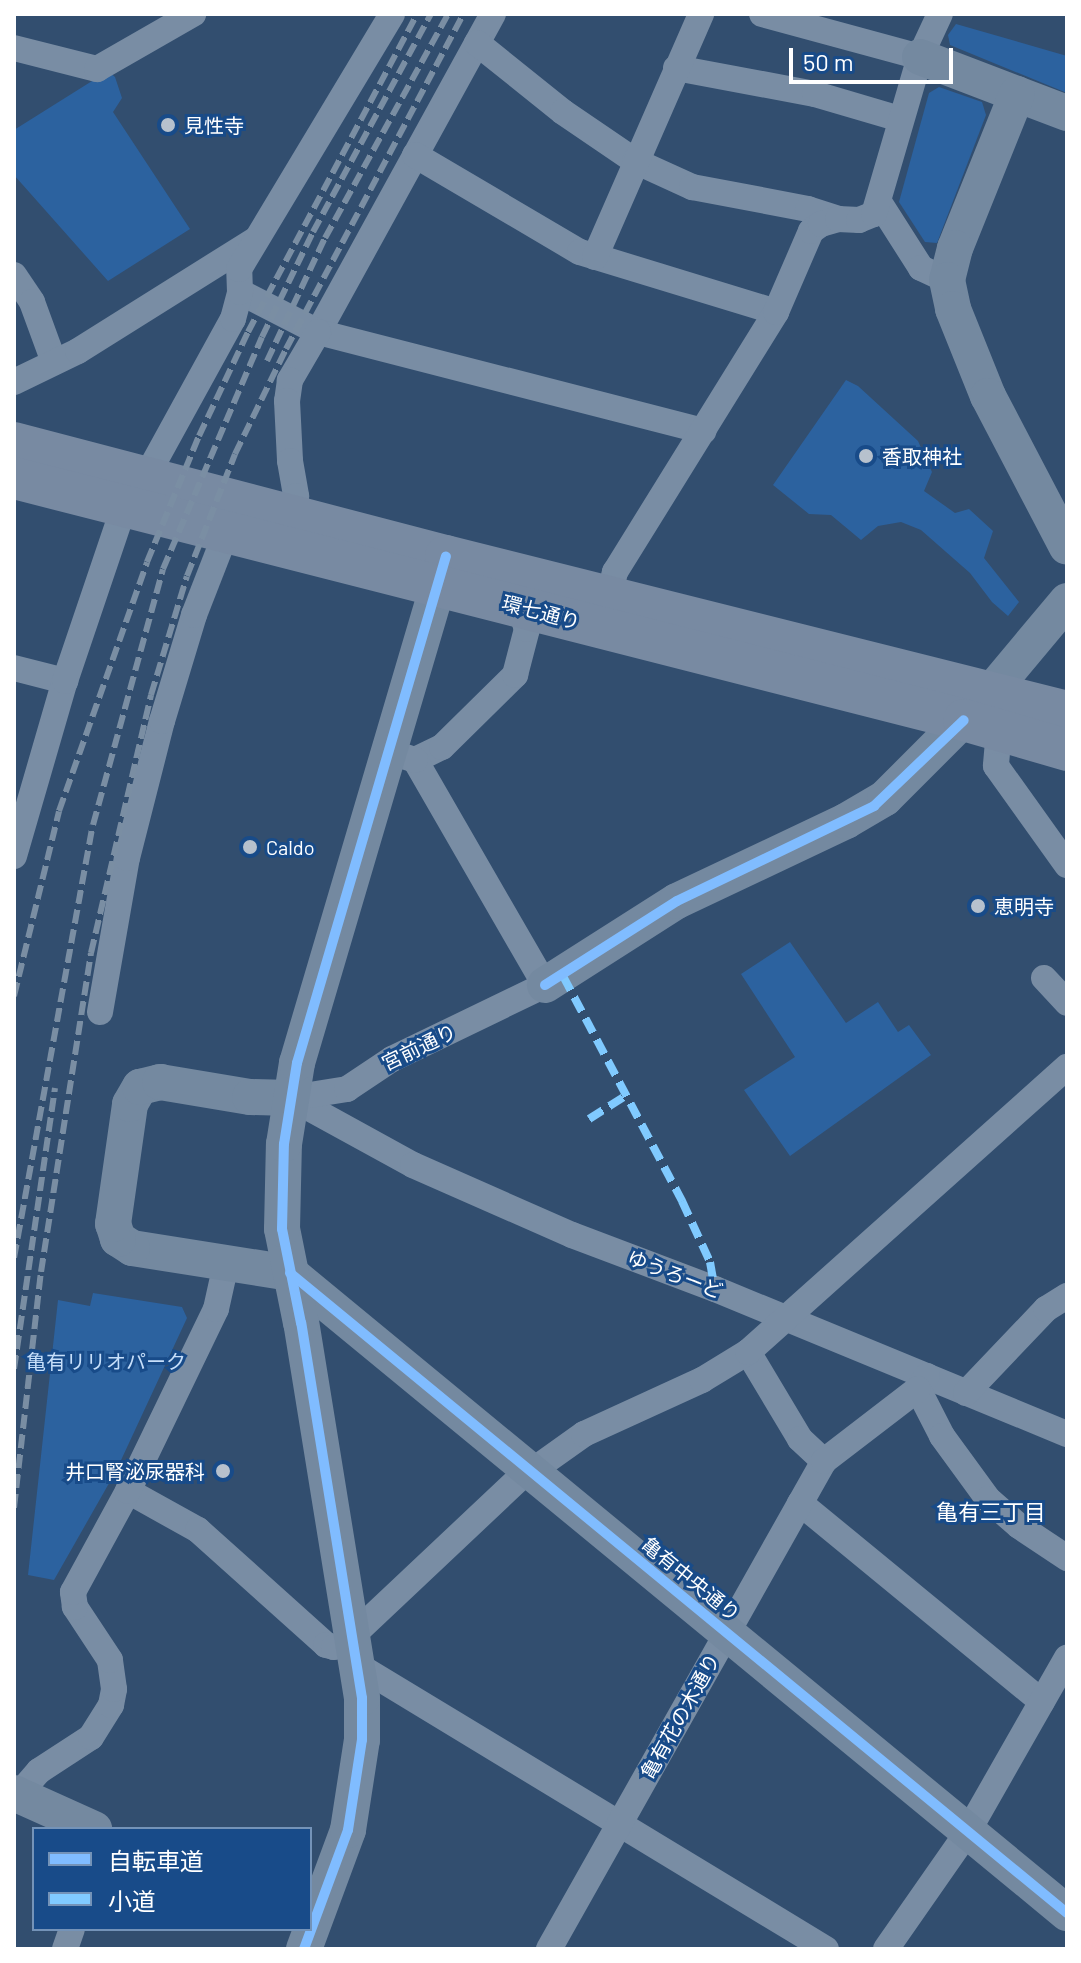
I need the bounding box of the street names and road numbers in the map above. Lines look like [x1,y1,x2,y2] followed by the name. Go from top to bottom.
[499,590,583,634] street label: 環七通り
[378,1019,460,1075] street label: 宮前通り
[624,1245,726,1303] street label: ゆうろーど
[637,1532,745,1626] street label: 亀有中央通り
[636,1649,724,1783] street label: 亀有花の木通り

